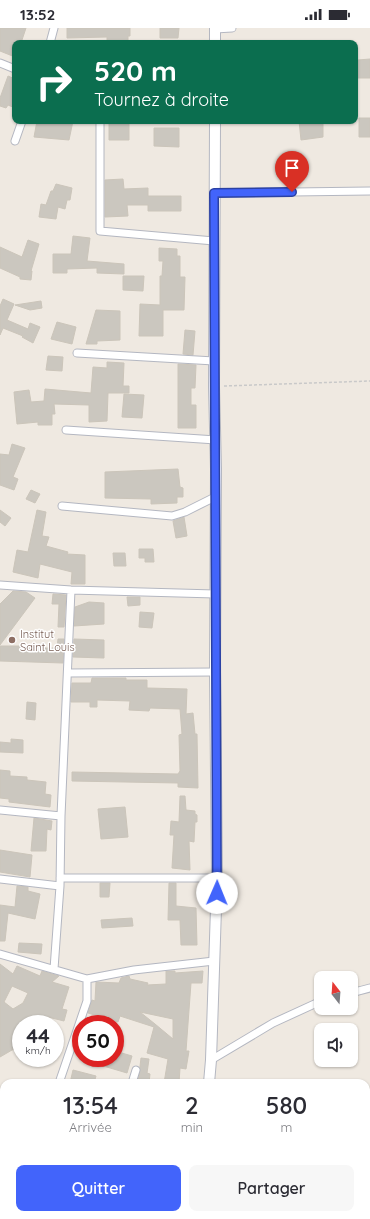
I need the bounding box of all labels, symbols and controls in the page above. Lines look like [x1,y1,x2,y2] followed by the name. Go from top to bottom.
[20,5,55,24] text: 13:52
[94,53,177,88] text: 520 m
[28,56,80,108] icon: right
[94,88,229,111] text: Tournez à droite
[275,151,309,192] pin
[281,157,303,179] icon: arrive
[20,627,75,654] place label: Institut Saint Louis
[7,635,17,645] marker: Institut Saint Louis
[196,872,238,914] position arrow
[314,971,358,1015] north arrow
[314,971,358,1067] map controls
[72,1015,124,1067] speed limit sign: 50
[26,1023,50,1048] text: 44
[314,1023,358,1067] button: sound
[25,1044,51,1057] text: km/h
[63,1090,118,1120] text: 13:54
[185,1090,199,1120] text: 2
[266,1090,307,1120] text: 580
[69,1119,112,1135] text: Arrivée
[181,1119,203,1135] text: min
[281,1119,292,1135] text: m
[16,1165,181,1211] button: Quitter
[189,1165,354,1211] button: Partager

